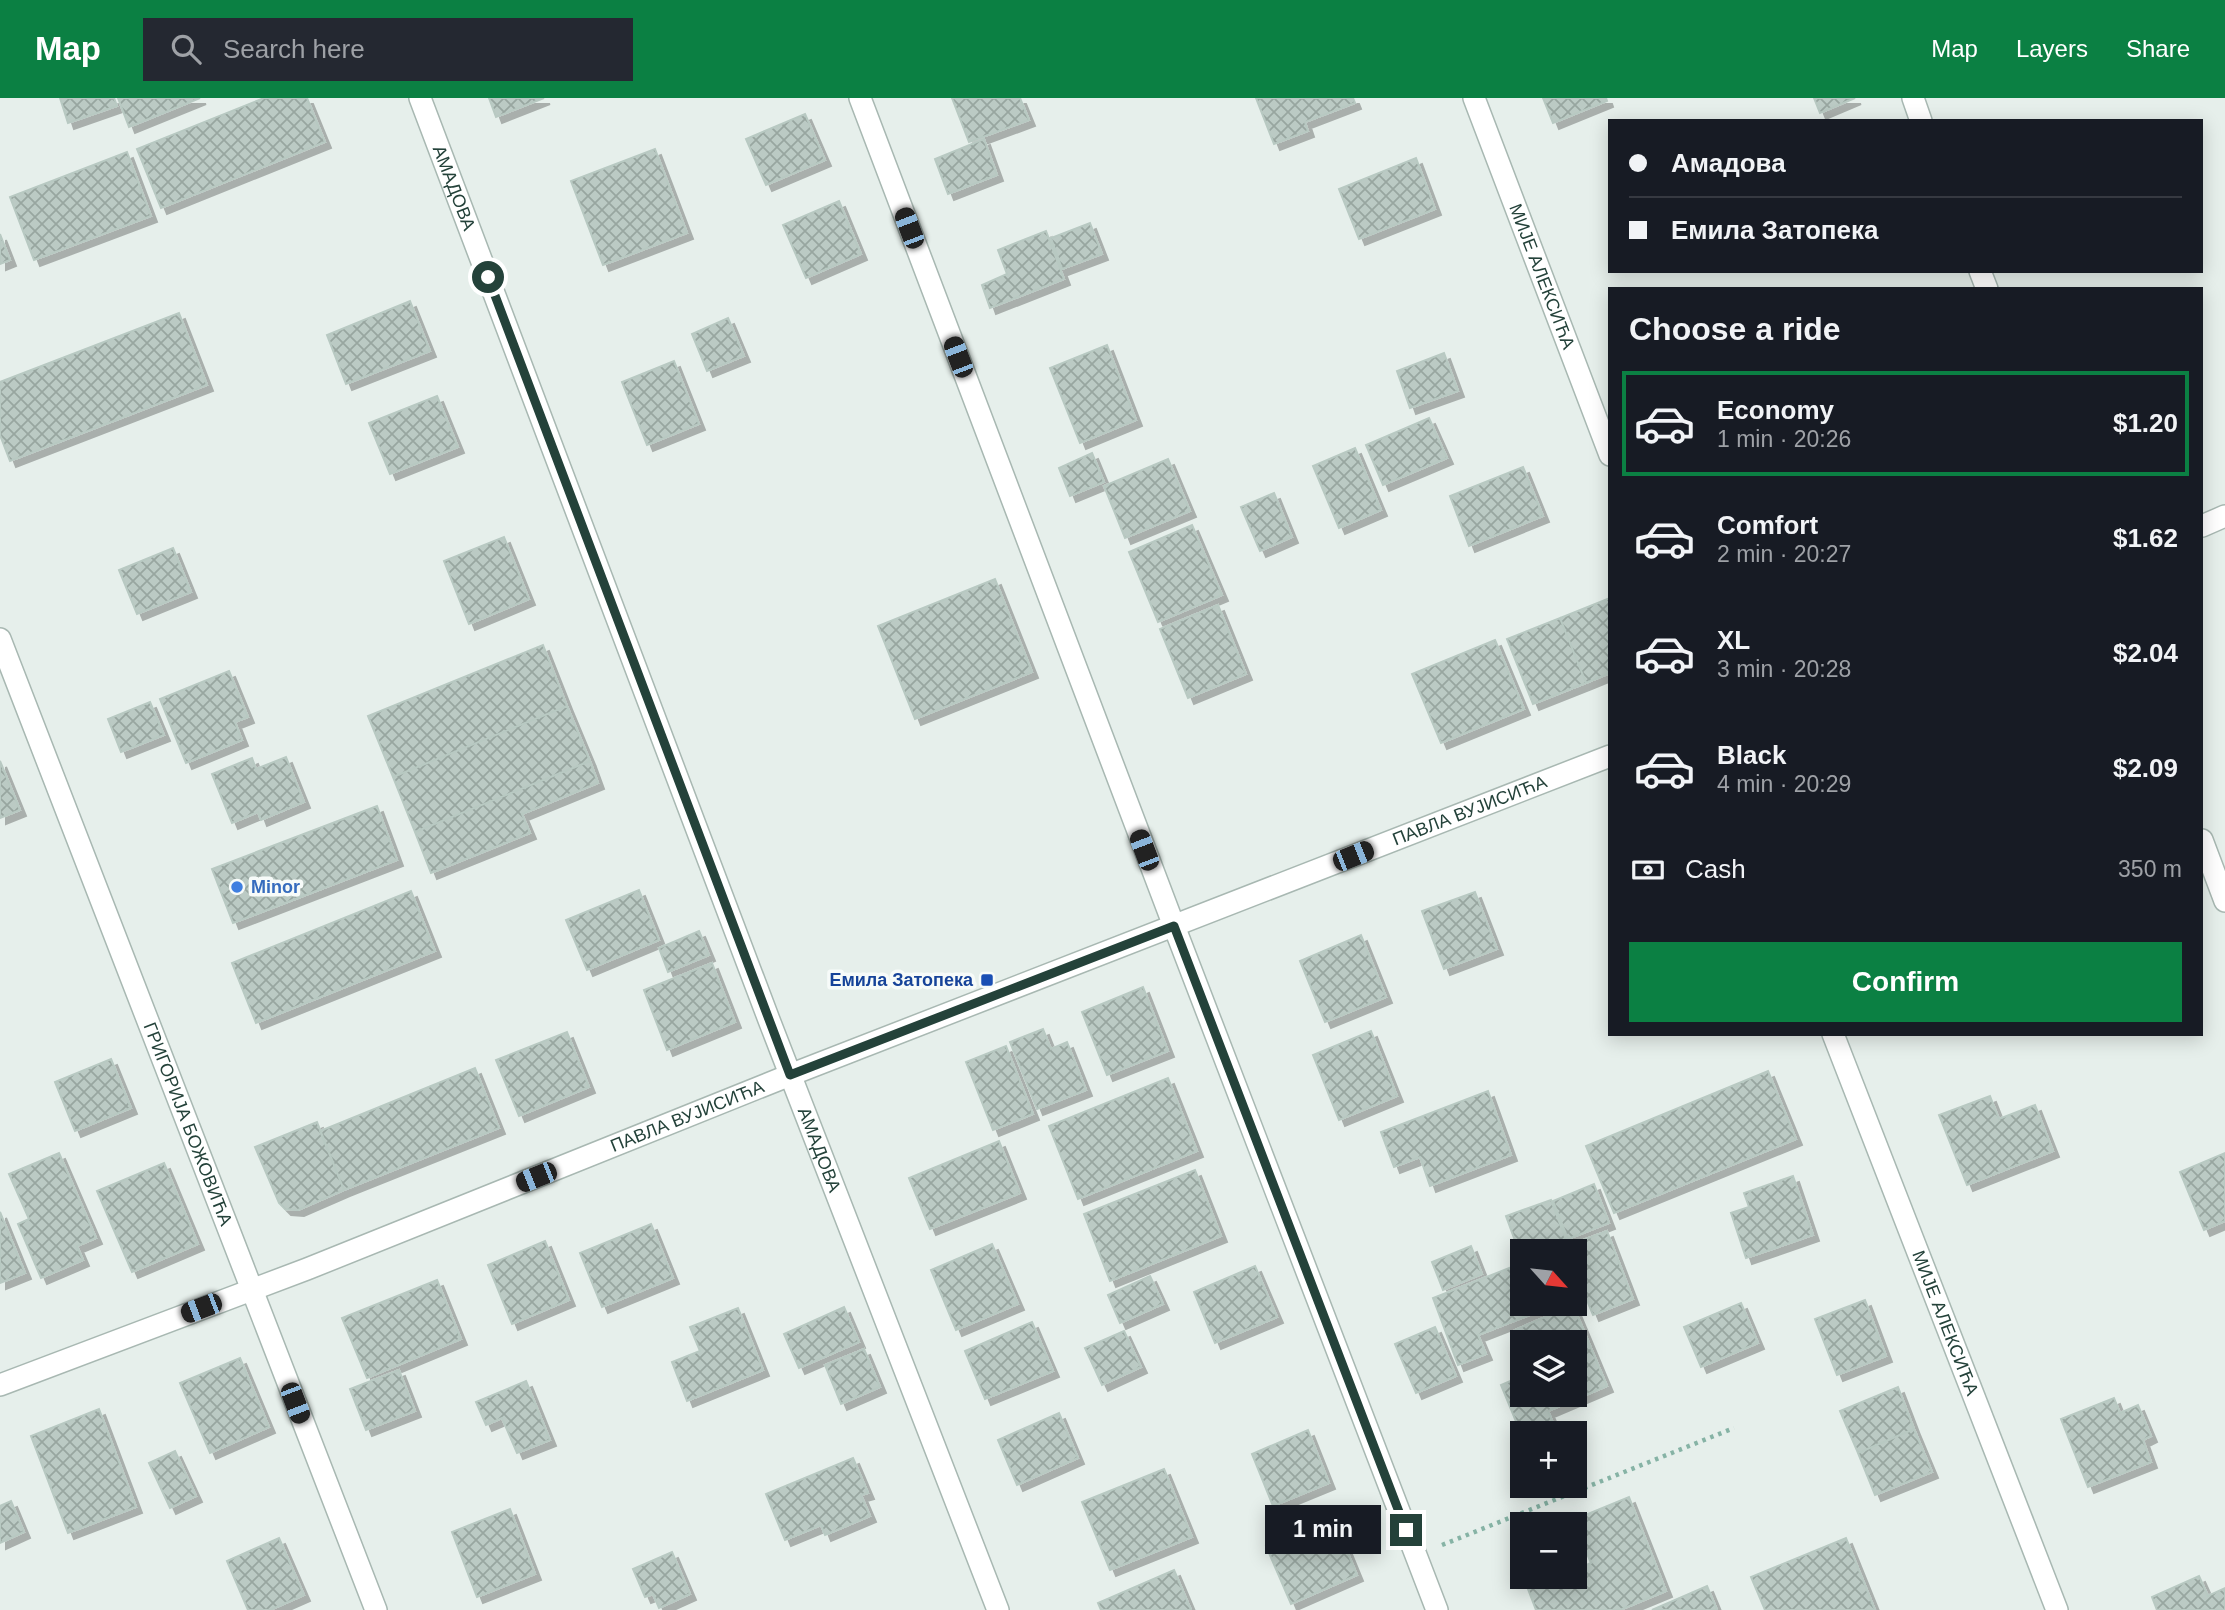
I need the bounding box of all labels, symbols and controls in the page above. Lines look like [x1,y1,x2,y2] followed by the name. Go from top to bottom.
[143,18,633,81] search box
[35,30,101,67] text: Map
[167,30,205,68] icon: search
[223,34,365,64] text: Search here
[1931,35,1978,62] text: Map
[2016,35,2088,62] text: Layers
[2126,35,2190,62] text: Share
[429,142,479,233] street label: АМАДОВА
[1671,148,1786,178] text: Амадова
[1505,201,1579,352] street label: МИЈЕ АЛЕКСИЋА
[892,205,927,251] car
[1671,215,1878,245] text: Емила Затопека
[472,261,504,293] route start
[1629,311,1841,347] text: Choose a ride
[941,334,976,380] car
[1633,392,1696,455] icon: car
[1717,395,1834,425] text: Economy
[2113,408,2178,438] text: $1.20
[1717,426,1851,452] text: 1 min · 20:26
[1633,507,1696,570] icon: car
[1717,510,1818,540] text: Comfort
[2113,523,2178,553] text: $1.62
[1717,541,1851,567] text: 2 min · 20:27
[1633,622,1696,685] icon: car
[1717,625,1750,655] text: XL
[2113,638,2178,668] text: $2.04
[1717,656,1851,682] text: 3 min · 20:28
[1633,737,1696,800] icon: car
[1717,740,1786,770] text: Black
[2113,753,2178,783] text: $2.09
[1717,771,1851,797] text: 4 min · 20:29
[1390,772,1550,850] street label: ПАВЛА ВУЈИСИЋА
[1127,827,1162,873] car
[1330,838,1377,874] car
[1629,851,1667,889] icon: cash
[1685,854,1746,884] text: Cash
[2118,856,2182,882] text: 350 m
[251,877,300,897] place label: Minor
[229,879,245,895] marker: Minor
[1629,942,2182,1022] button: Confirm
[829,970,974,990] place label: Емила Затопека
[979,972,995,988] marker: Емила Затопека
[139,1019,236,1228] street label: ГРИГОРИЈА БОЖОВИЋА
[608,1076,767,1156] street label: ПАВЛА ВУЈИСИЋА
[794,1104,845,1195] street label: АМАДОВА
[513,1159,560,1195] car
[1510,1239,1587,1316] north arrow
[1510,1239,1587,1589] map controls
[1908,1248,1983,1398] street label: МИЈЕ АЛЕКСИЋА
[178,1291,225,1325] car
[1510,1330,1587,1407] button: layers
[278,1380,313,1426] car
[1510,1421,1587,1498] button: +
[1266,1506,1382,1554] callout: 1 min
[1510,1512,1587,1589] button: −
[1390,1514,1422,1546] route end
[1293,1516,1353,1542] text: 1 min

